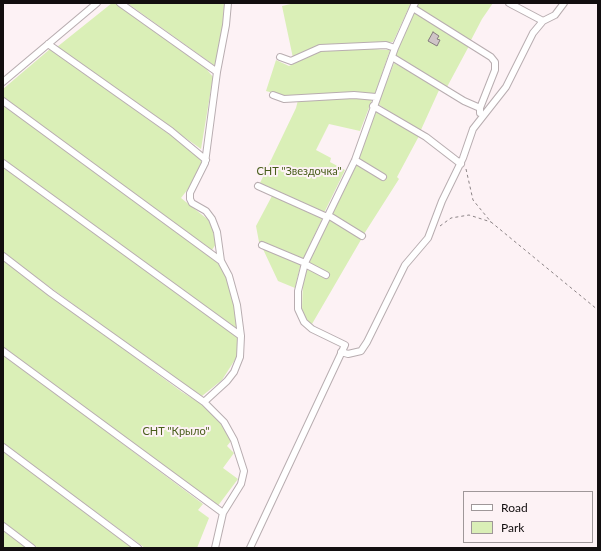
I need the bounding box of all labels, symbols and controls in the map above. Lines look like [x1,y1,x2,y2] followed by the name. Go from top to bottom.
[256,164,342,178] park label: СНТ "Звездочка"
[142,424,210,438] park label: СНТ "Крыло"
[463,491,593,543] legend
[501,500,528,515] text: Road
[501,520,524,535] text: Park

